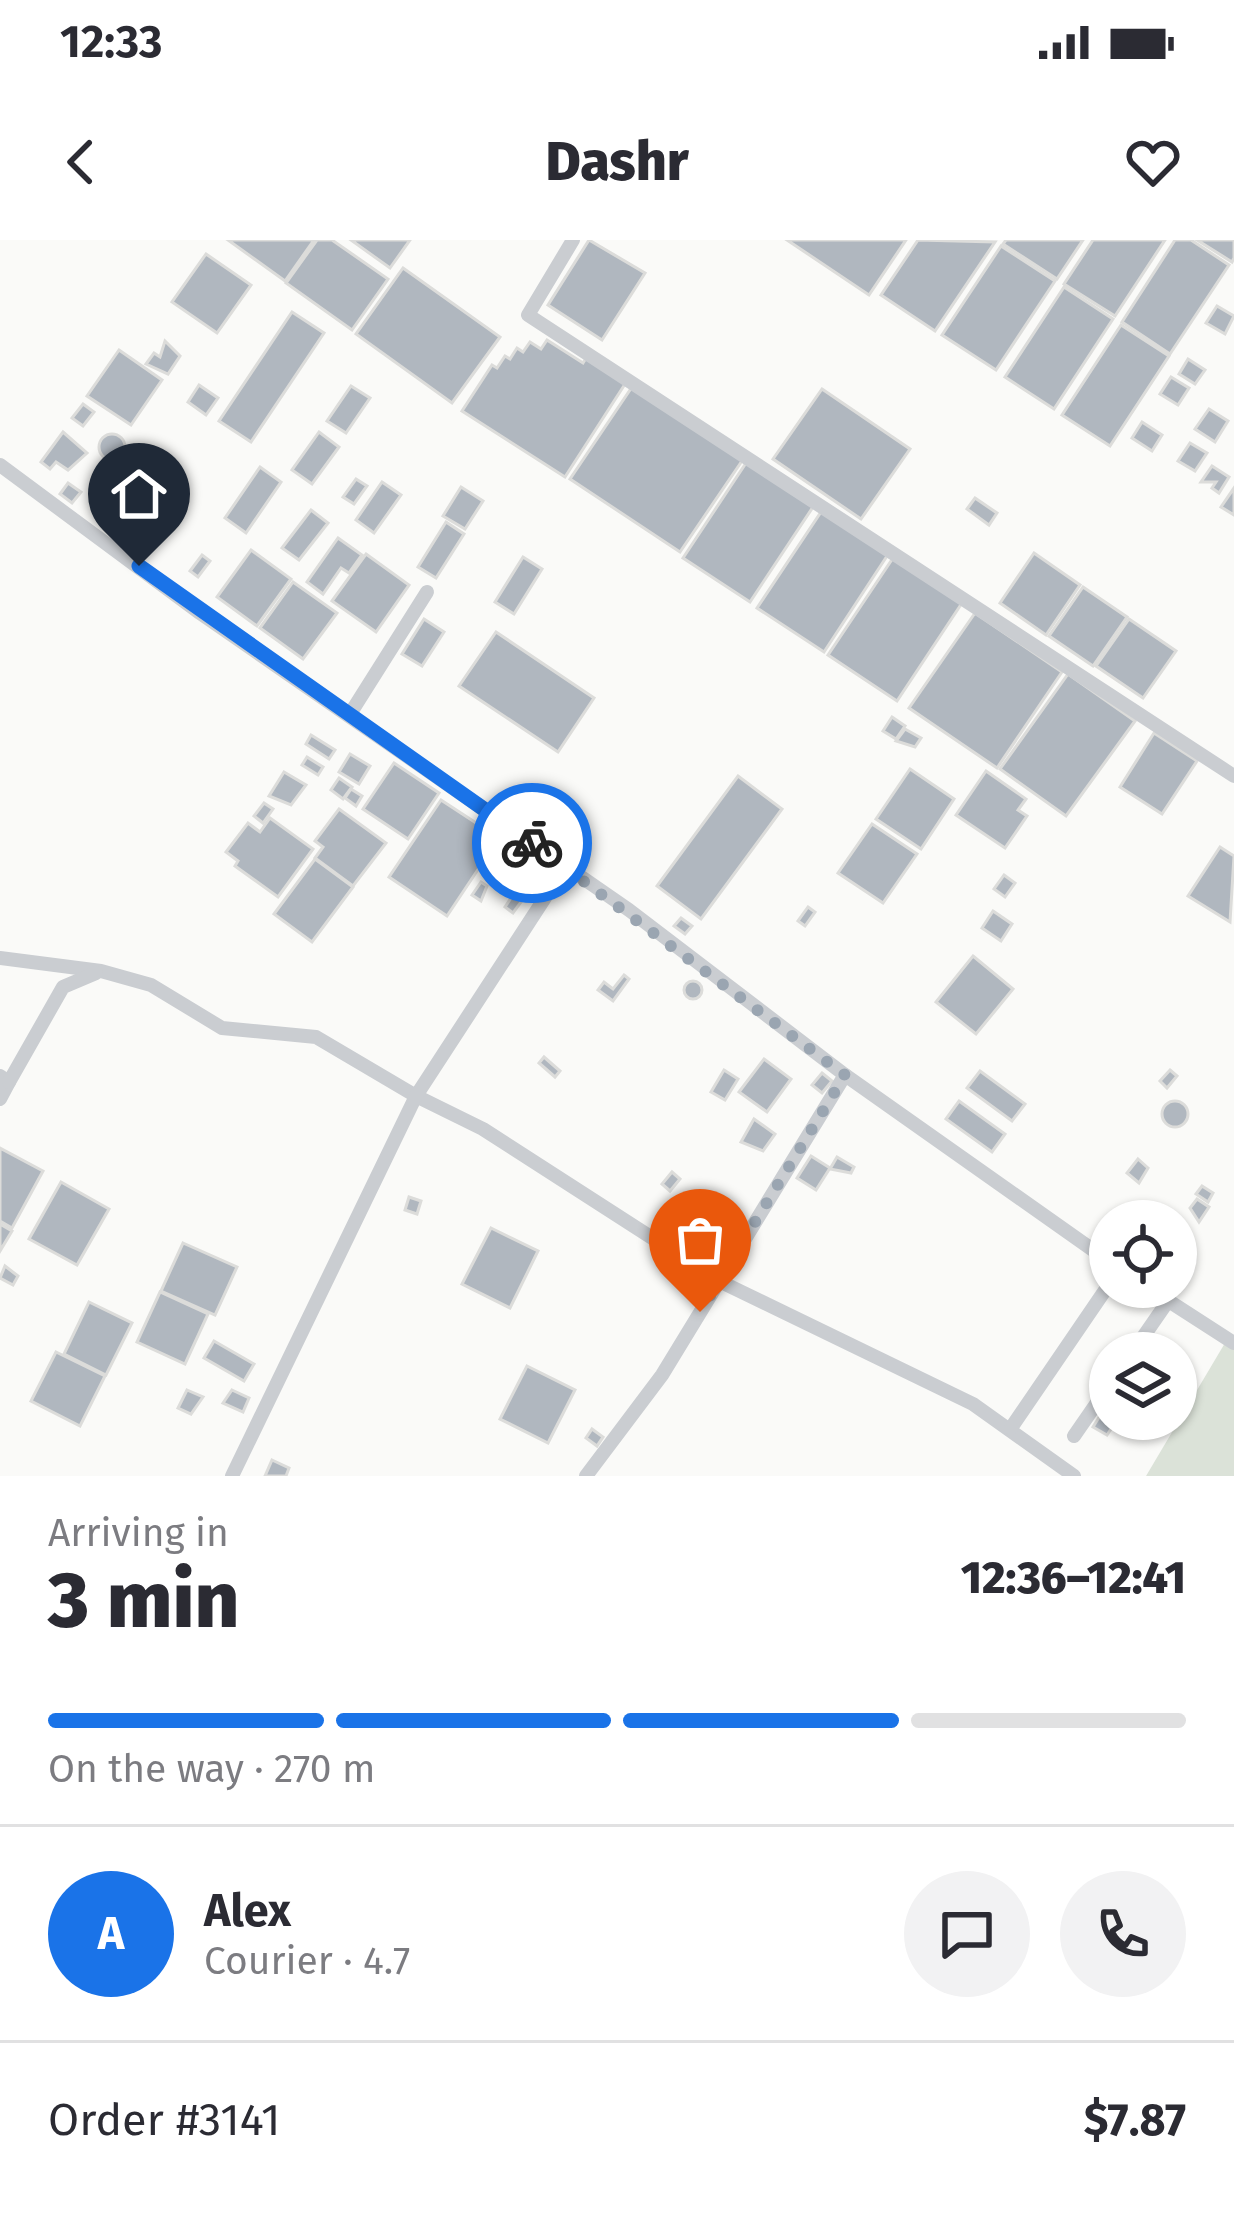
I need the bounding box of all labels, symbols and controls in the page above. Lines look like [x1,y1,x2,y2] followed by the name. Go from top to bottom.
[60,15,162,69] text: 12:33
[48,129,114,195] icon: back
[1120,129,1186,195] icon: heart
[545,130,689,194] text: Dashr
[88,443,190,566] pin
[106,461,172,527] icon: home
[472,783,592,903] courier
[499,810,565,876] icon: bike
[649,1189,751,1312] pin
[1089,1200,1197,1440] map controls
[1089,1200,1197,1308] button: locate
[667,1207,733,1273] icon: bag
[1089,1332,1197,1440] button: layers
[48,1510,229,1556] text: Arriving in
[961,1551,1186,1605] text: 12:36–12:41
[48,1554,239,1648] text: 3 min
[48,1746,375,1792] text: On the way · 270 m
[904,1871,1030,1997] button: chat
[1060,1871,1186,1997] button: phone
[204,1884,291,1938] text: Alex
[98,1907,124,1961] text: A
[204,1938,410,1984] text: Courier · 4.7
[48,2093,280,2147] text: Order #3141
[1084,2093,1186,2147] text: $7.87

